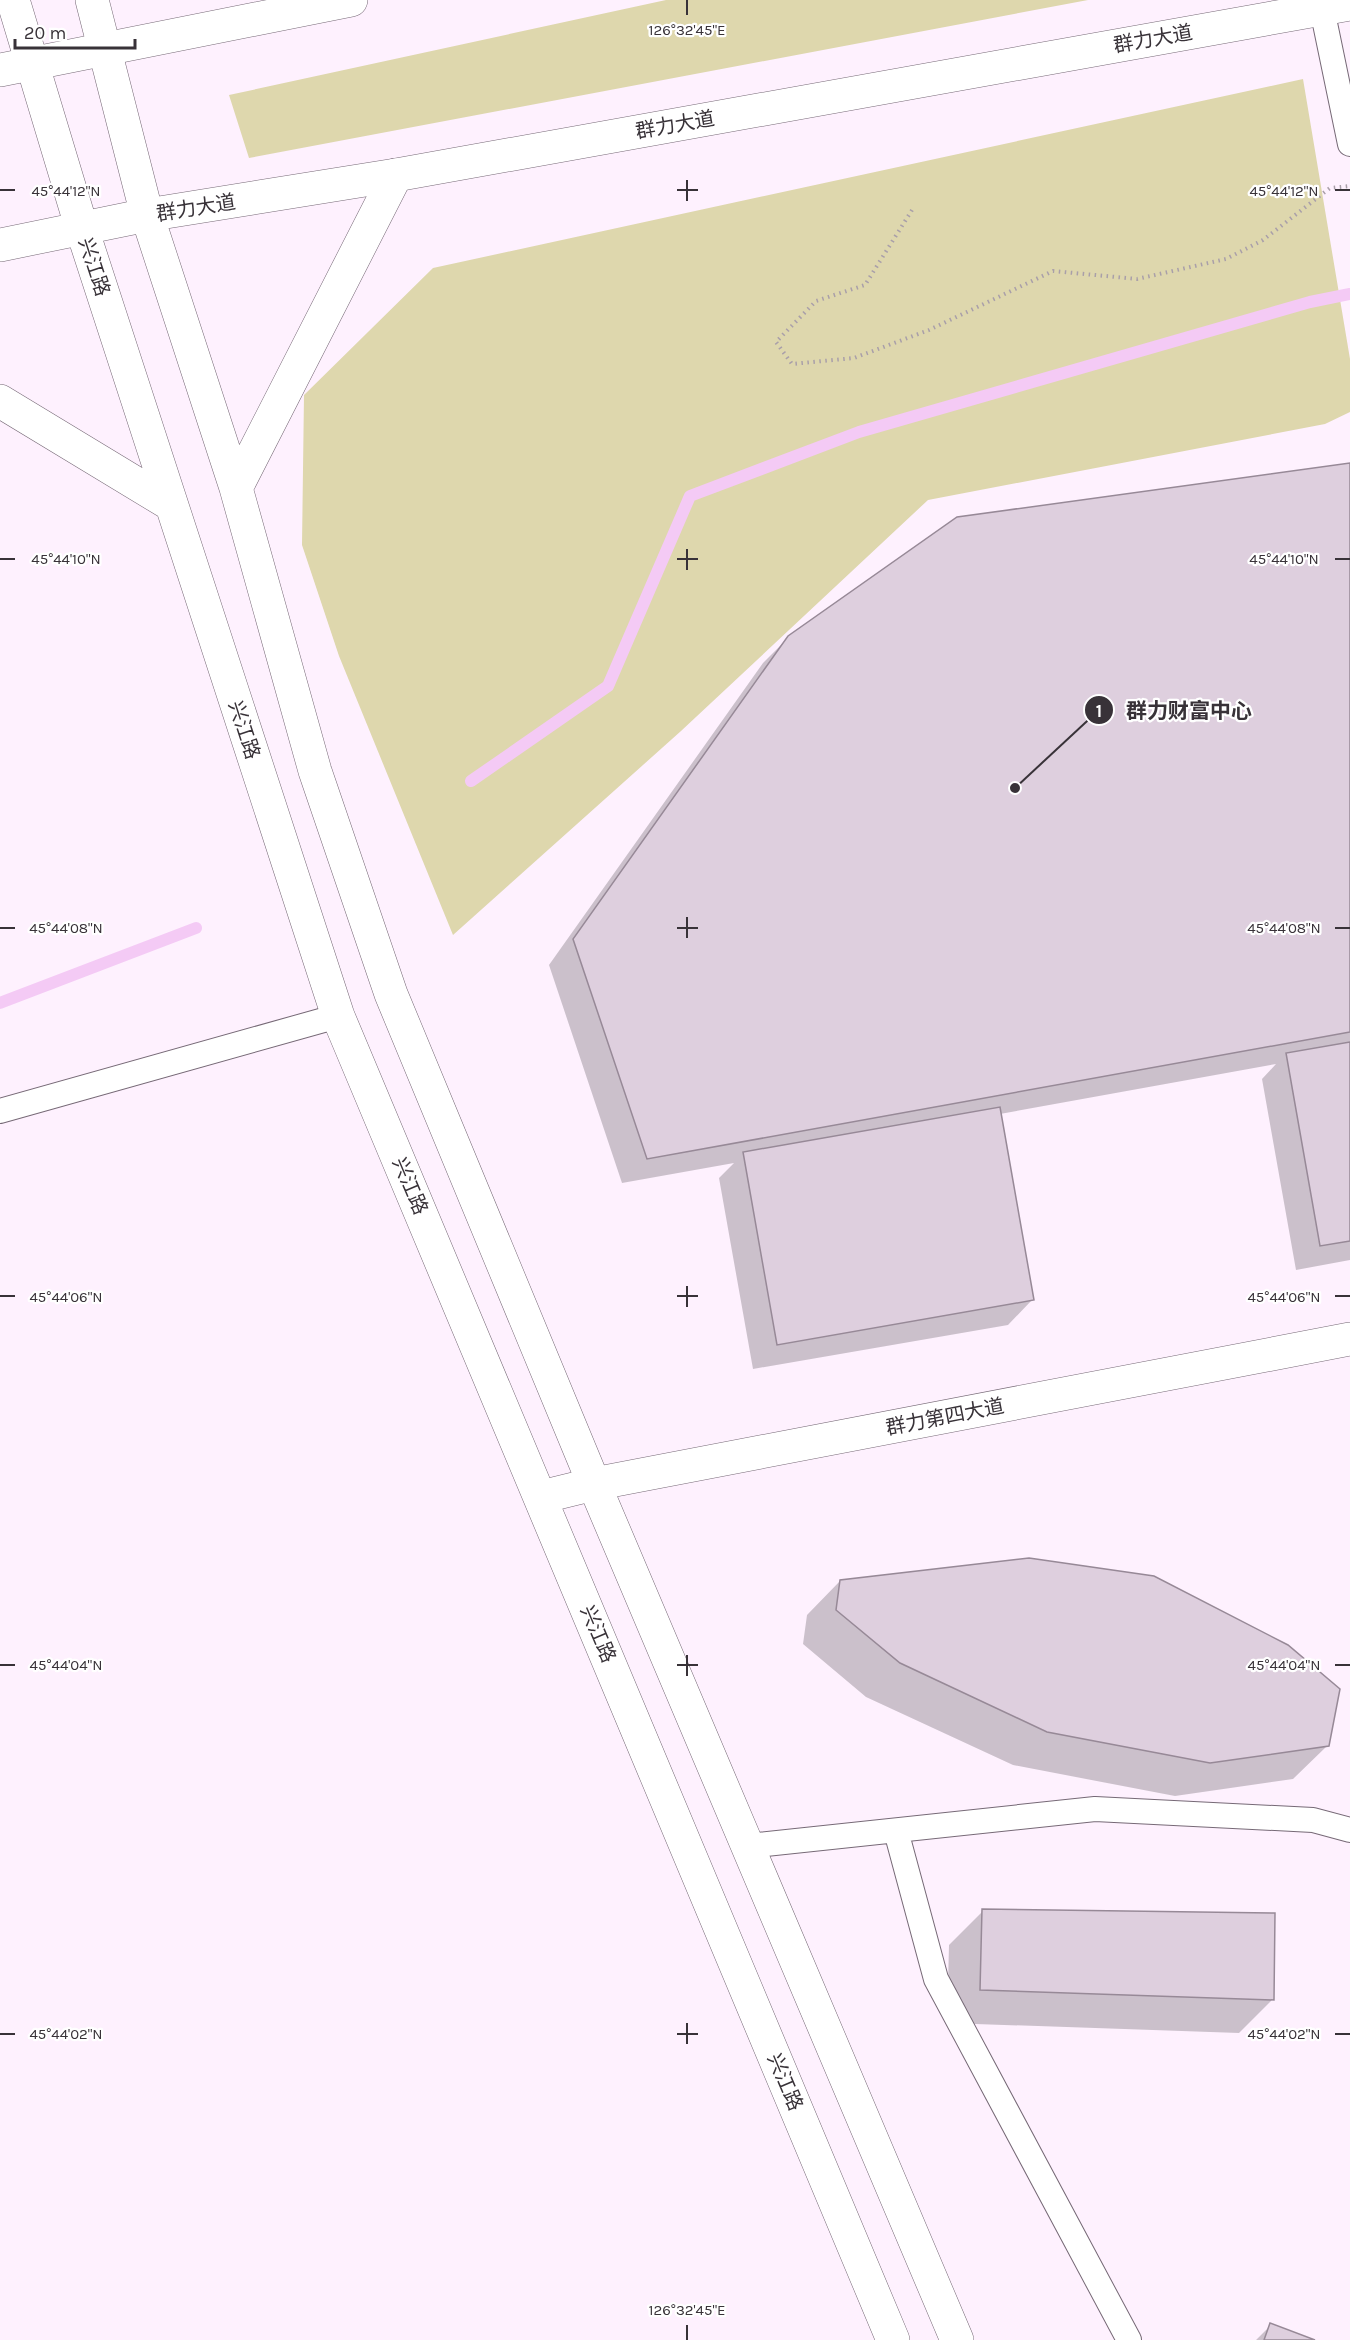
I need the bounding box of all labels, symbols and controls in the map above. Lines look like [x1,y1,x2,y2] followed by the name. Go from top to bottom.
[15,12,135,50] scale bar
[649,21,725,39] text: 126°32'45"E
[1112,21,1194,57] street label: 群力大道
[24,22,66,44] text: 20 m
[634,107,716,143] street label: 群力大道
[31,182,101,200] text: 45°44'12"N
[1249,182,1319,200] text: 45°44'12"N
[155,190,237,226] street label: 群力大道
[74,235,114,299] street label: 兴江路
[31,550,101,568] text: 45°44'10"N
[1249,550,1319,568] text: 45°44'10"N
[1084,691,1264,730] callout: 群力财富中心
[224,698,264,762] street label: 兴江路
[1126,699,1252,723] text: 群力财富中心
[1096,700,1102,722] text: 1
[29,919,103,937] text: 45°44'08"N
[1247,919,1321,937] text: 45°44'08"N
[388,1154,432,1218] street label: 兴江路
[29,1288,103,1306] text: 45°44'06"N
[1247,1288,1321,1306] text: 45°44'06"N
[884,1394,1006,1440] street label: 群力第四大道
[576,1602,620,1666] street label: 兴江路
[30,1656,102,1674] text: 45°44'04"N
[1248,1656,1320,1674] text: 45°44'04"N
[29,2025,103,2043] text: 45°44'02"N
[1247,2025,1321,2043] text: 45°44'02"N
[763,2050,807,2114] street label: 兴江路
[649,2301,725,2319] text: 126°32'45"E

